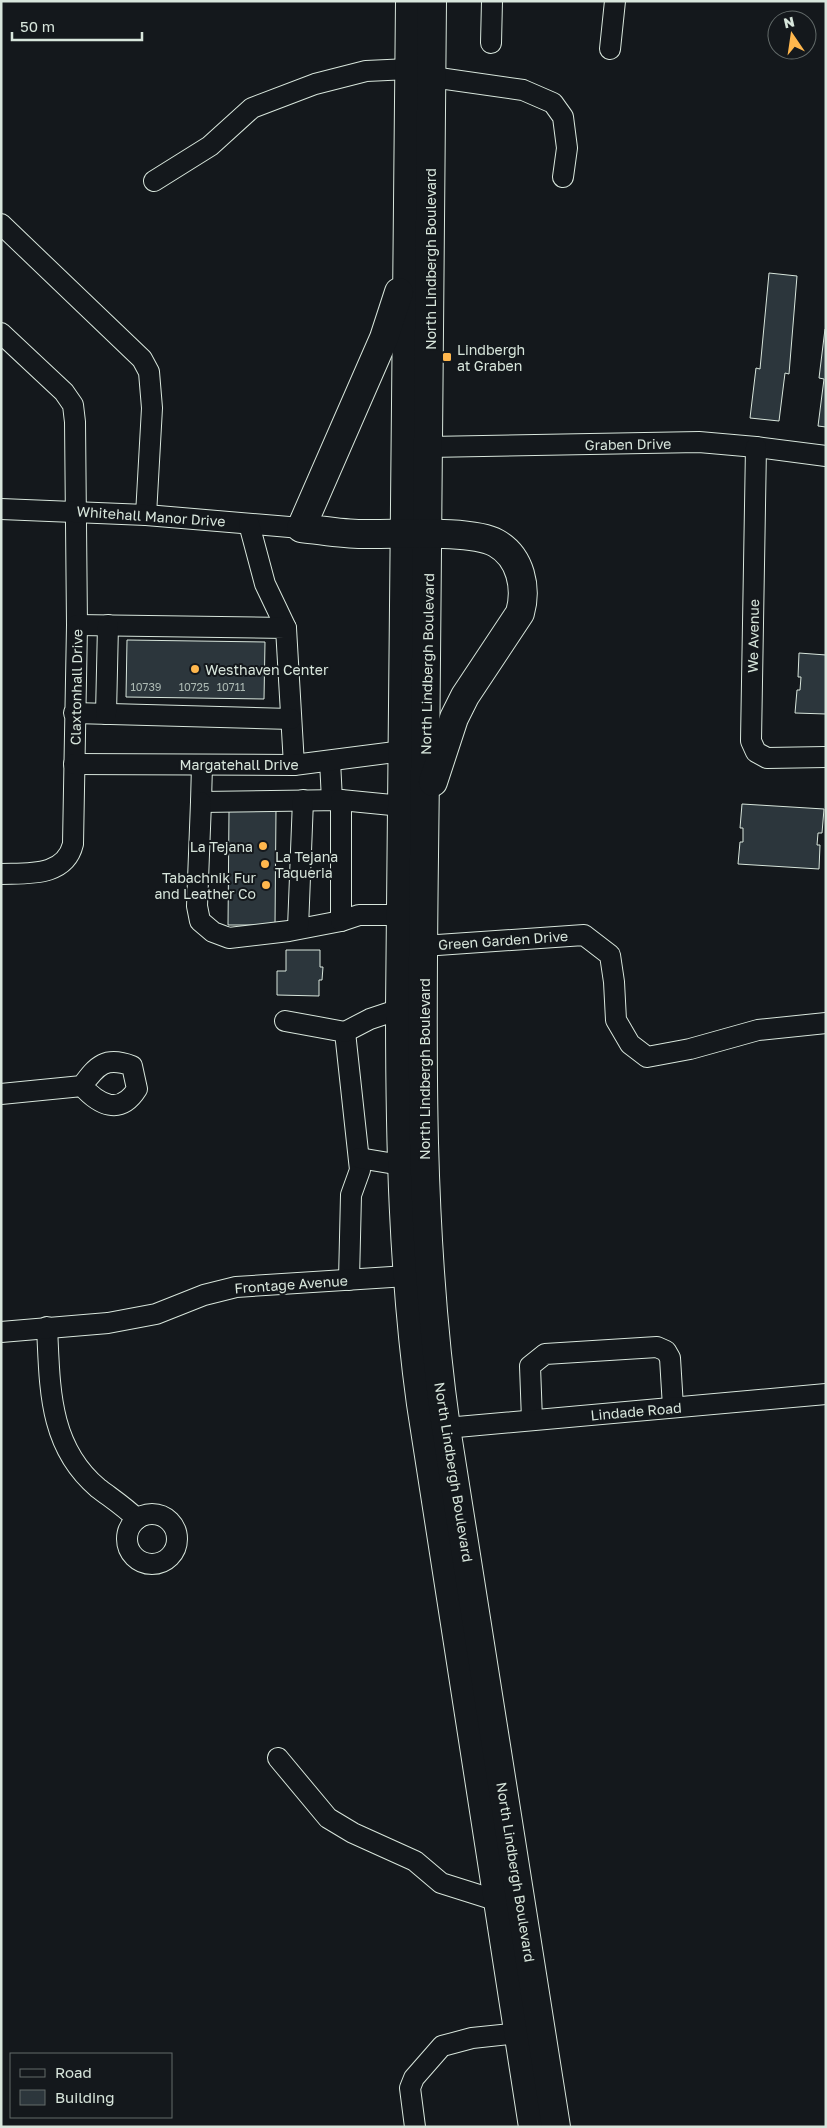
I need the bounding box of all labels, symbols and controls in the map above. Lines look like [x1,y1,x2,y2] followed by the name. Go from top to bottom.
[12,10,142,42] scale bar
[767,10,817,60] north arrow
[782,12,796,31] text: N
[20,17,55,35] text: 50 m
[422,168,439,350] street label: North Lindbergh Boulevard
[457,341,525,374] place label: Lindbergh at Graben
[441,351,453,363] marker: Lindbergh at Graben
[585,435,671,453] street label: Graben Drive
[76,502,226,530] street label: Whitehall Manor Drive
[417,573,437,755] street label: North Lindbergh Boulevard
[744,599,762,673] street label: We Avenue
[66,629,86,745] street label: Claxtonhall Drive
[205,661,329,678] place label: Westhaven Center
[189,663,201,675] marker: Westhaven Center
[130,680,162,693] house number: 10739
[179,680,209,693] house number: 10725
[217,680,245,693] house number: 10711
[179,756,299,773] street label: Margatehall Drive
[190,838,253,855] place label: La Tejana
[257,840,269,852] marker: La Tejana
[275,848,338,881] place label: La Tejana Taqueria
[259,858,271,870] marker: La Tejana Taqueria
[154,869,257,902] place label: Tabachnik Fur and Leather Co
[260,879,272,891] marker: Tabachnik Fur and Leather Co
[437,927,569,953] street label: Green Garden Drive
[416,978,433,1160] street label: North Lindbergh Boulevard
[234,1272,348,1296] street label: Frontage Avenue
[431,1381,477,1563] street label: North Lindbergh Boulevard
[590,1399,682,1423] street label: Lindade Road
[493,1781,539,1963] street label: North Lindbergh Boulevard
[10,2053,172,2118] legend
[55,2063,92,2081] text: Road
[55,2088,115,2106] text: Building

